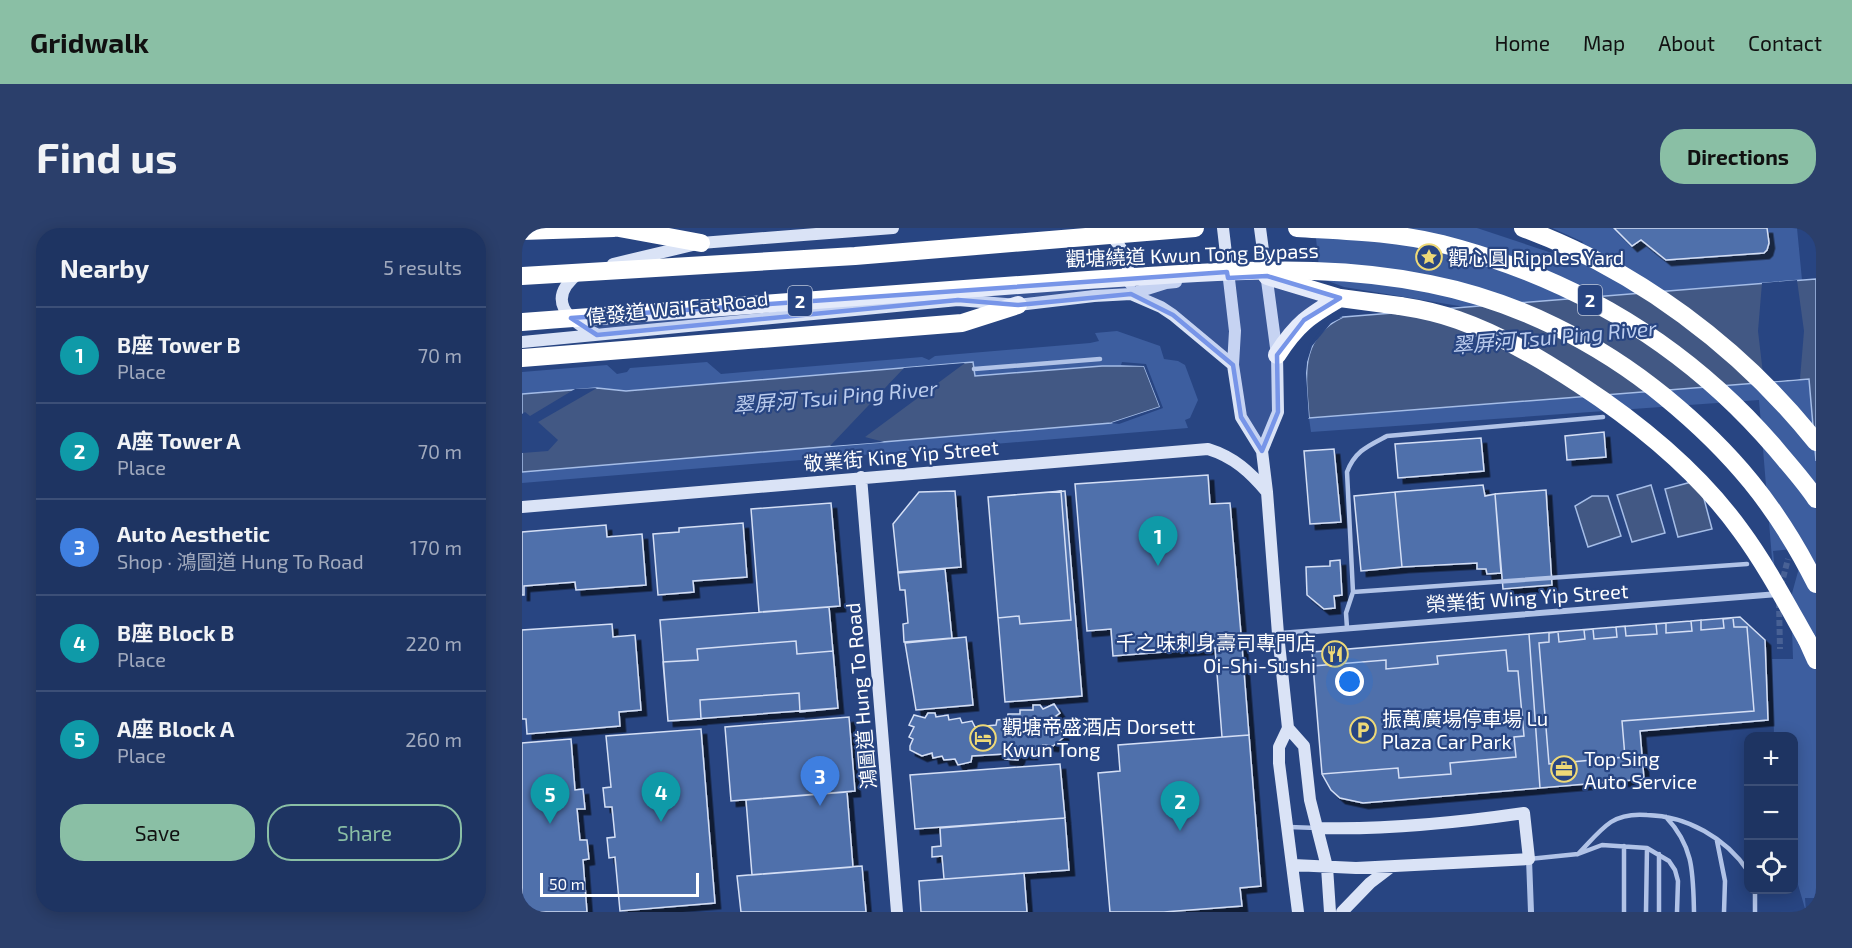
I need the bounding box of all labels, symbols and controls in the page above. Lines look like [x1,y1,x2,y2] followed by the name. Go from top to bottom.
[30,25,149,59] text: Gridwalk
[1494,30,1550,55] text: Home
[1583,30,1625,55] text: Map
[1658,30,1715,55] text: About
[1748,30,1822,55] text: Contact
[1660,129,1816,184] button: Directions
[36,131,178,181] text: Find us
[1065,238,1319,270] street label: 觀塘繞道 Kwun Tong Bypass
[1414,242,1444,272] place icon: 觀心圓 Ripples Yard
[1448,245,1624,269] place label: 觀心圓 Ripples Yard
[60,252,149,283] text: Nearby
[383,255,462,279] text: 5 results
[585,285,769,329] street label: 偉發道 Wai Fat Road
[1578,285,1602,315] road number: 2
[788,286,812,316] road number: 2
[1451,315,1658,357] water label: 翠屏河 Tsui Ping River
[117,331,241,357] text: B座 Tower B
[75,343,84,367] text: 1
[418,343,462,367] text: 70 m
[117,359,166,383] text: Place
[732,375,939,417] water label: 翠屏河 Tsui Ping River
[117,427,241,453] text: A座 Tower A
[802,434,1000,475] street label: 敬業街 King Yip Street
[74,439,85,463] text: 2
[418,439,462,463] text: 70 m
[117,455,166,479] text: Place
[1138,516,1178,566] pin: 1
[117,520,270,546] text: Auto Aesthetic
[74,535,85,559] text: 3
[410,535,462,559] text: 170 m
[117,549,364,573] text: Shop · 鴻圖道 Hung To Road
[1425,578,1629,616] street label: 榮業街 Wing Yip Street
[840,602,880,790] street label: 鴻圖道 Hung To Road
[117,619,234,645] text: B座 Block B
[1116,630,1316,677] place label: 千之味刺身壽司專門店 Oi-Shi-Sushi
[73,631,86,655] text: 4
[405,631,462,655] text: 220 m
[1320,639,1350,669] restaurant icon: 千之味刺身壽司專門店 Oi-Shi-Sushi
[117,647,166,671] text: Place
[1335,667,1364,696] your location
[1382,706,1548,753] place label: 振萬廣場停車場 Lu Plaza Car Park
[1002,714,1196,761] place label: 觀塘帝盛酒店 Dorsett Kwun Tong
[117,715,234,741] text: A座 Block A
[1348,715,1378,745] parking icon: 振萬廣場停車場 Lu Plaza Car Park
[968,723,998,753] hotel icon: 觀塘帝盛酒店 Dorsett Kwun Tong
[74,727,85,751] text: 5
[405,727,462,751] text: 260 m
[1744,732,1798,894] map controls
[1744,732,1798,786] button: +
[117,743,166,767] text: Place
[1584,746,1697,793] place label: Top Sing Auto Service
[1549,754,1579,784] office icon: Top Sing Auto Service
[800,756,840,806] pin: 3
[642,772,680,822] pin: 4
[531,774,570,824] pin: 5
[1160,782,1200,831] pin: 2
[1744,786,1798,840] button: −
[60,804,255,861] button: Save
[267,804,462,861] button: Share
[1744,840,1798,894] button: locate
[540,870,699,898] scale bar
[549,874,585,893] text: 50 m

